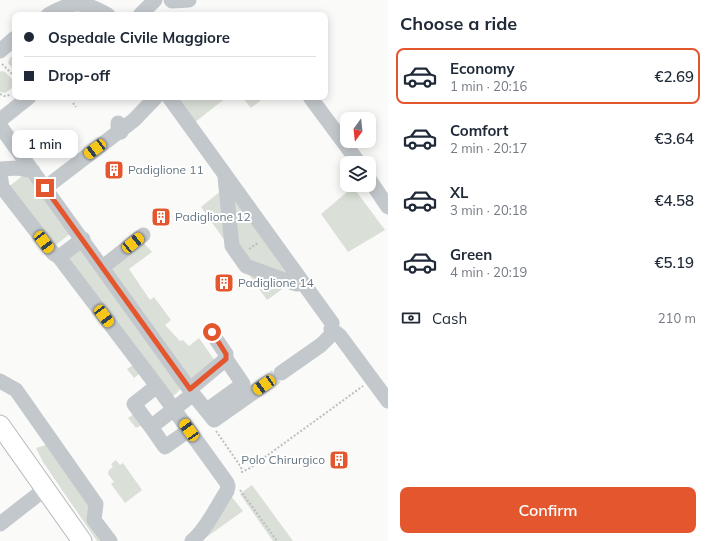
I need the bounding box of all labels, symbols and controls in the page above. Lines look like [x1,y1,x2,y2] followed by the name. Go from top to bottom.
[400,12,517,35] text: Choose a ride
[48,28,230,47] text: Ospedale Civile Maggiore
[402,58,438,94] icon: car
[450,59,515,78] text: Economy
[48,66,110,85] text: Drop-off
[654,67,694,86] text: €2.69
[450,78,527,94] text: 1 min · 20:16
[340,112,376,148] north arrow
[340,112,376,192] map controls
[402,120,438,156] icon: car
[450,121,508,140] text: Comfort
[654,129,694,148] text: €3.64
[12,130,78,158] callout: 1 min
[28,136,62,152] text: 1 min
[82,137,108,161] car
[450,140,527,156] text: 2 min · 20:17
[340,156,376,192] button: layers
[103,159,125,181] building icon: Padiglione 11
[128,162,204,177] place label: Padiglione 11
[36,179,54,197] route end
[402,182,438,218] icon: car
[450,183,468,202] text: XL
[654,191,694,210] text: €4.58
[450,202,527,218] text: 3 min · 20:18
[150,206,172,228] building icon: Padiglione 12
[175,209,251,224] place label: Padiglione 12
[32,229,56,255] car
[120,231,146,255] car
[402,244,438,280] icon: car
[450,245,492,264] text: Green
[654,253,694,272] text: €5.19
[450,264,527,280] text: 4 min · 20:19
[213,272,235,294] building icon: Padiglione 14
[238,275,314,290] place label: Padiglione 14
[92,303,116,329] car
[400,307,422,329] icon: cash
[432,309,467,328] text: Cash
[658,310,696,326] text: 210 m
[203,323,221,341] route start
[251,373,277,397] car
[177,417,201,443] car
[328,449,350,471] building icon: Polo Chirurgico
[241,452,325,467] place label: Polo Chirurgico
[400,487,696,533] button: Confirm

